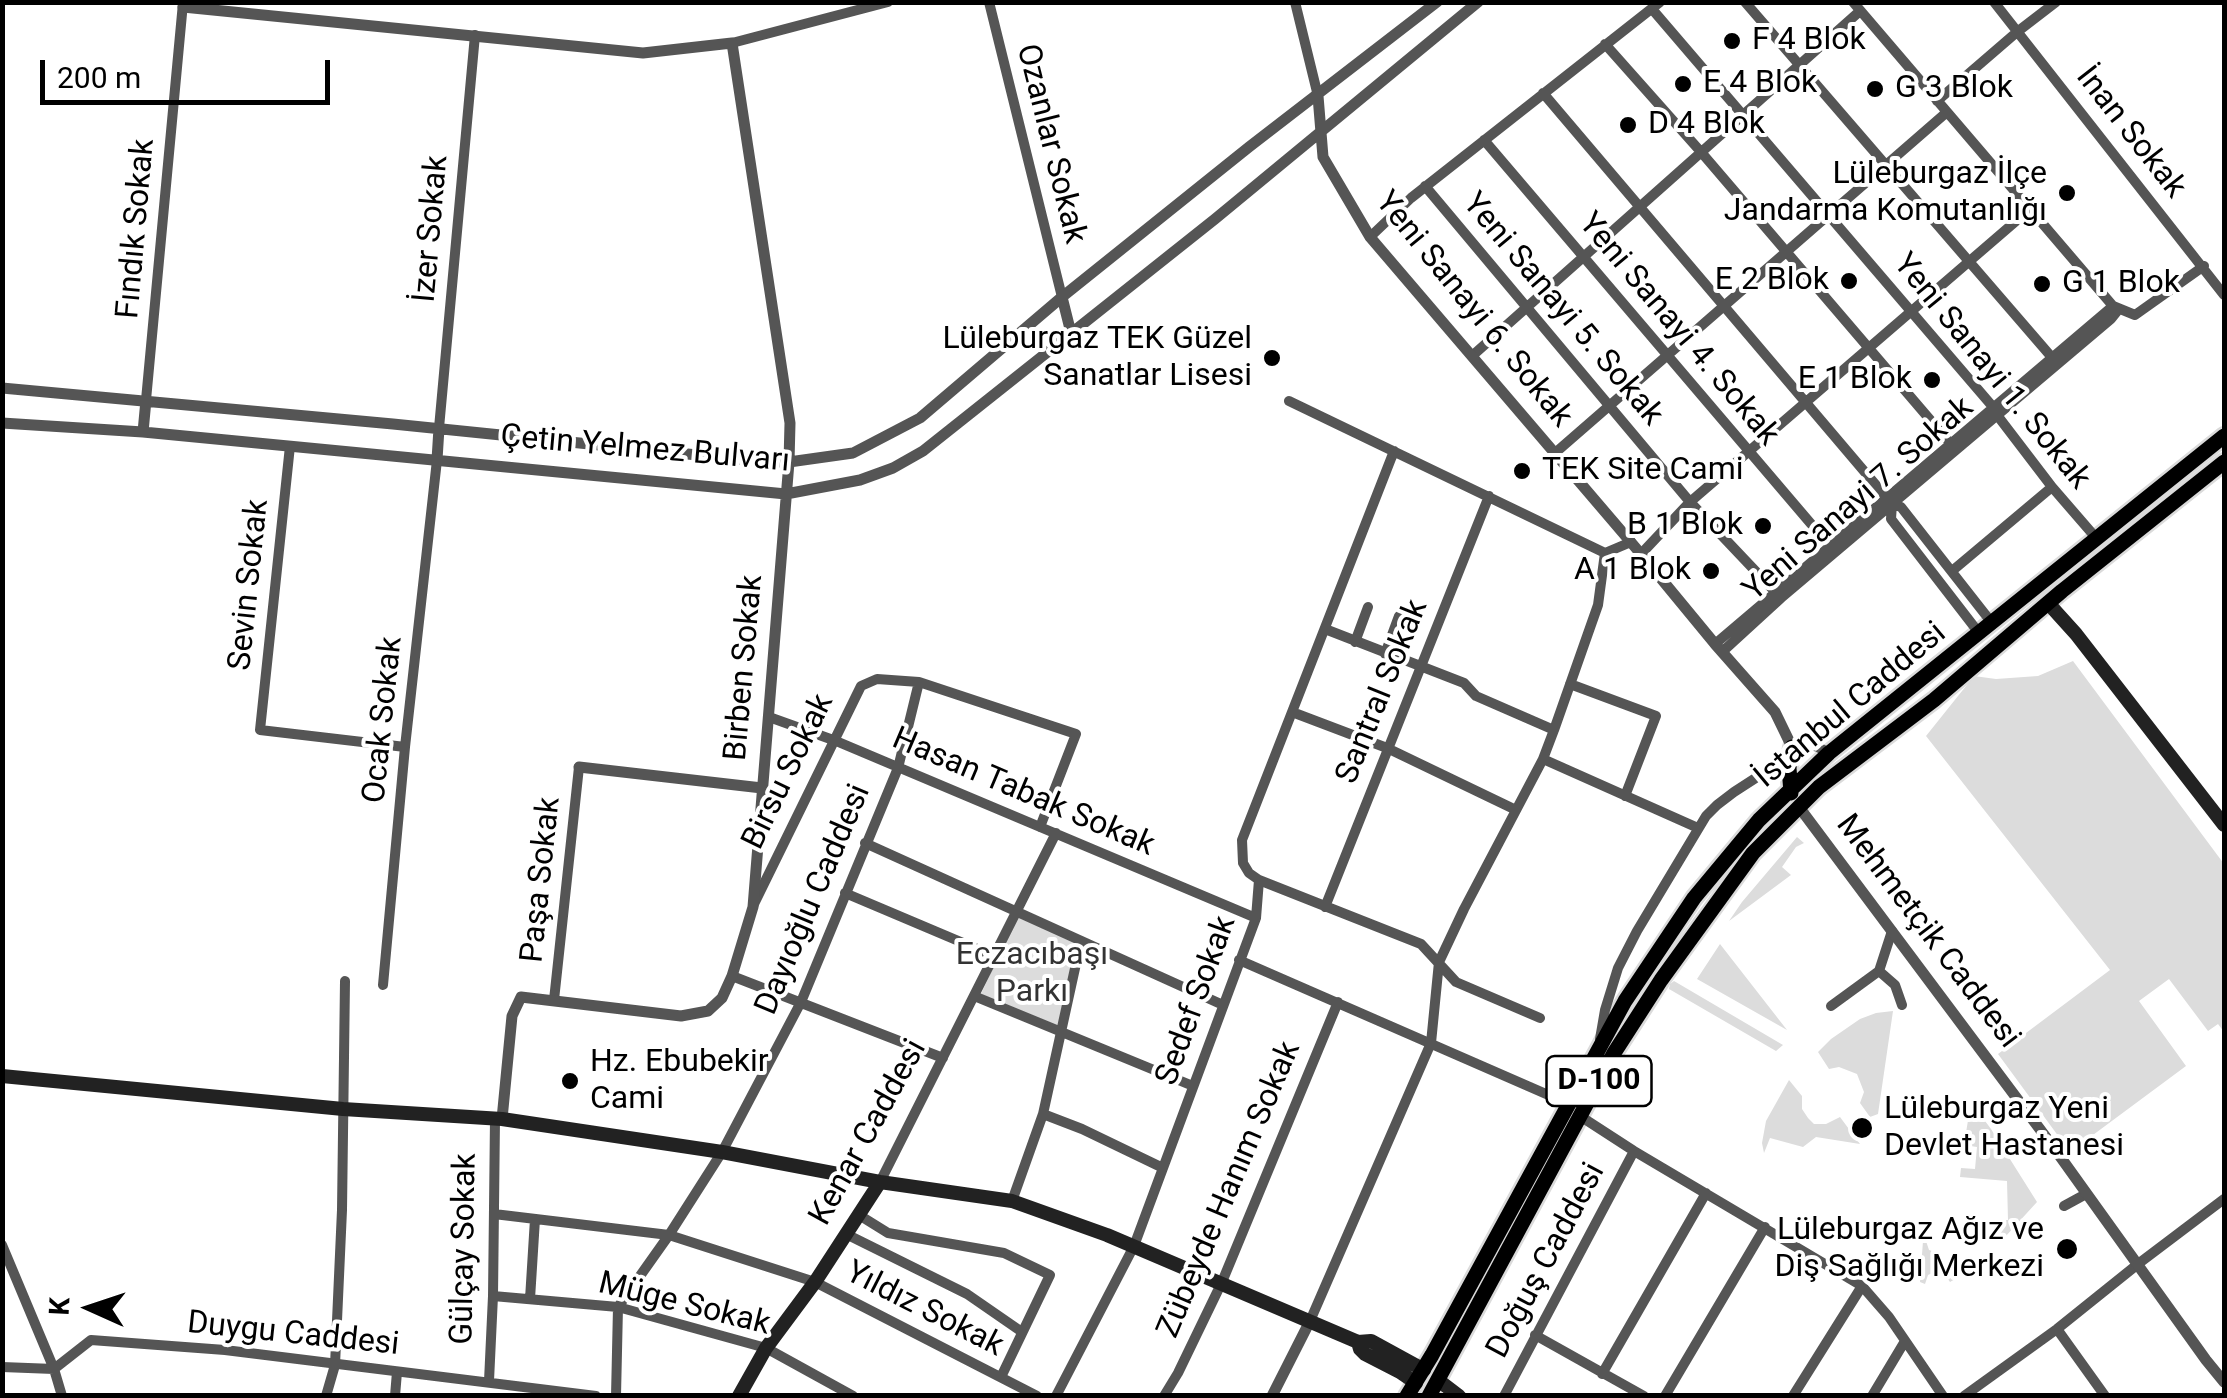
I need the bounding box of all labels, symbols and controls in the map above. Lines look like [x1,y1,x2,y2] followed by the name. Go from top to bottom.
[1752,22,1866,60] place label: F 4 Blok
[1721,30,1743,52] marker: F 4 Blok
[45,40,335,102] scale bar
[1007,40,1093,248] street label: Ozanlar Sokak
[57,60,141,95] text: 200 m
[2067,60,2193,206] street label: İnan Sokak
[1703,65,1817,103] place label: E 4 Blok
[1895,70,2013,108] place label: G 3 Blok
[1672,73,1694,95] marker: E 4 Blok
[1864,78,1886,100] marker: G 3 Blok
[1648,106,1765,144] place label: D 4 Blok
[1617,114,1639,136] marker: D 4 Blok
[110,137,164,321] street label: Fındık Sokak
[406,154,458,304] street label: İzer Sokak
[1724,156,2047,231] place label: Lüleburgaz İlçe Jandarma Komutanlığı
[2056,182,2078,204] marker: Lüleburgaz İlçe Jandarma Komutanlığı
[1366,184,1580,436] street label: Yeni Sanayi 6. Sokak
[1453,186,1671,434] street label: Yeni Sanayi 5. Sokak
[1569,206,1787,454] street label: Yeni Sanayi 4. Sokak
[1884,246,2098,498] street label: Yeni Sanayi 1. Sokak
[1715,262,1829,300] place label: E 2 Blok
[2062,265,2180,303] place label: G 1 Blok
[1838,270,1860,292] marker: E 2 Blok
[2031,273,2053,295] marker: G 1 Blok
[943,321,1252,396] place label: Lüleburgaz TEK Güzel Sanatlar Lisesi
[1261,347,1283,369] marker: Lüleburgaz TEK Güzel Sanatlar Lisesi
[1798,361,1912,399] place label: E 1 Blok
[1921,369,1943,391] marker: E 1 Blok
[1736,390,1982,610] street label: Yeni Sanayi 7. Sokak
[499,418,791,482] street label: Çetin Yelmez Bulvarı
[1542,452,1744,490] place label: TEK Site Cami
[1511,460,1533,482] marker: TEK Site Cami
[222,498,278,672] street label: Sevin Sokak
[1627,507,1743,545] place label: B 1 Blok
[1752,515,1774,537] marker: B 1 Blok
[1574,552,1691,590] place label: A 1 Blok
[1700,560,1722,582] marker: A 1 Blok
[718,574,772,762] street label: Birben Sokak
[1329,594,1437,790] street label: Santral Sokak
[1748,615,1954,797] street label: İstanbul Caddesi
[356,635,412,805] street label: Ocak Sokak
[735,688,843,856] street label: Birsu Sokak
[886,720,1160,866] street label: Hasan Tabak Sokak
[748,779,880,1021] street label: Dayıoğlu Caddesi
[514,795,570,965] street label: Paşa Sokak
[1827,808,2027,1056] street label: Mehmetçik Caddesi
[1149,911,1245,1091] street label: Sedef Sokak
[956,937,1108,1012] park label: Eczacıbaşı Parkı
[802,1034,936,1232] street label: Kenar Caddesi
[1150,1036,1310,1344] street label: Zübeyde Hanım Sokak
[590,1044,769,1119] place label: Hz. Ebubekir Cami
[1546,1056,1652,1106] road number: D-100
[559,1070,581,1092] marker: Hz. Ebubekir Cami
[1884,1091,2124,1166] place label: Lüleburgaz Yeni Devlet Hastanesi
[1849,1115,1875,1141] marker: Lüleburgaz Yeni Devlet Hastanesi
[444,1153,486,1345] street label: Gülçay Sokak
[1480,1157,1614,1365] street label: Doğuş Caddesi
[1775,1212,2044,1287] place label: Lüleburgaz Ağız ve Diş Sağlığı Merkezi
[2054,1236,2080,1262] marker: Lüleburgaz Ağız ve Diş Sağlığı Merkezi
[839,1254,1009,1366] street label: Yıldız Sokak
[40,1258,140,1358] north arrow
[594,1265,774,1345] street label: Müge Sokak
[43,1297,76,1316] text: K
[185,1305,401,1365] street label: Duygu Caddesi

